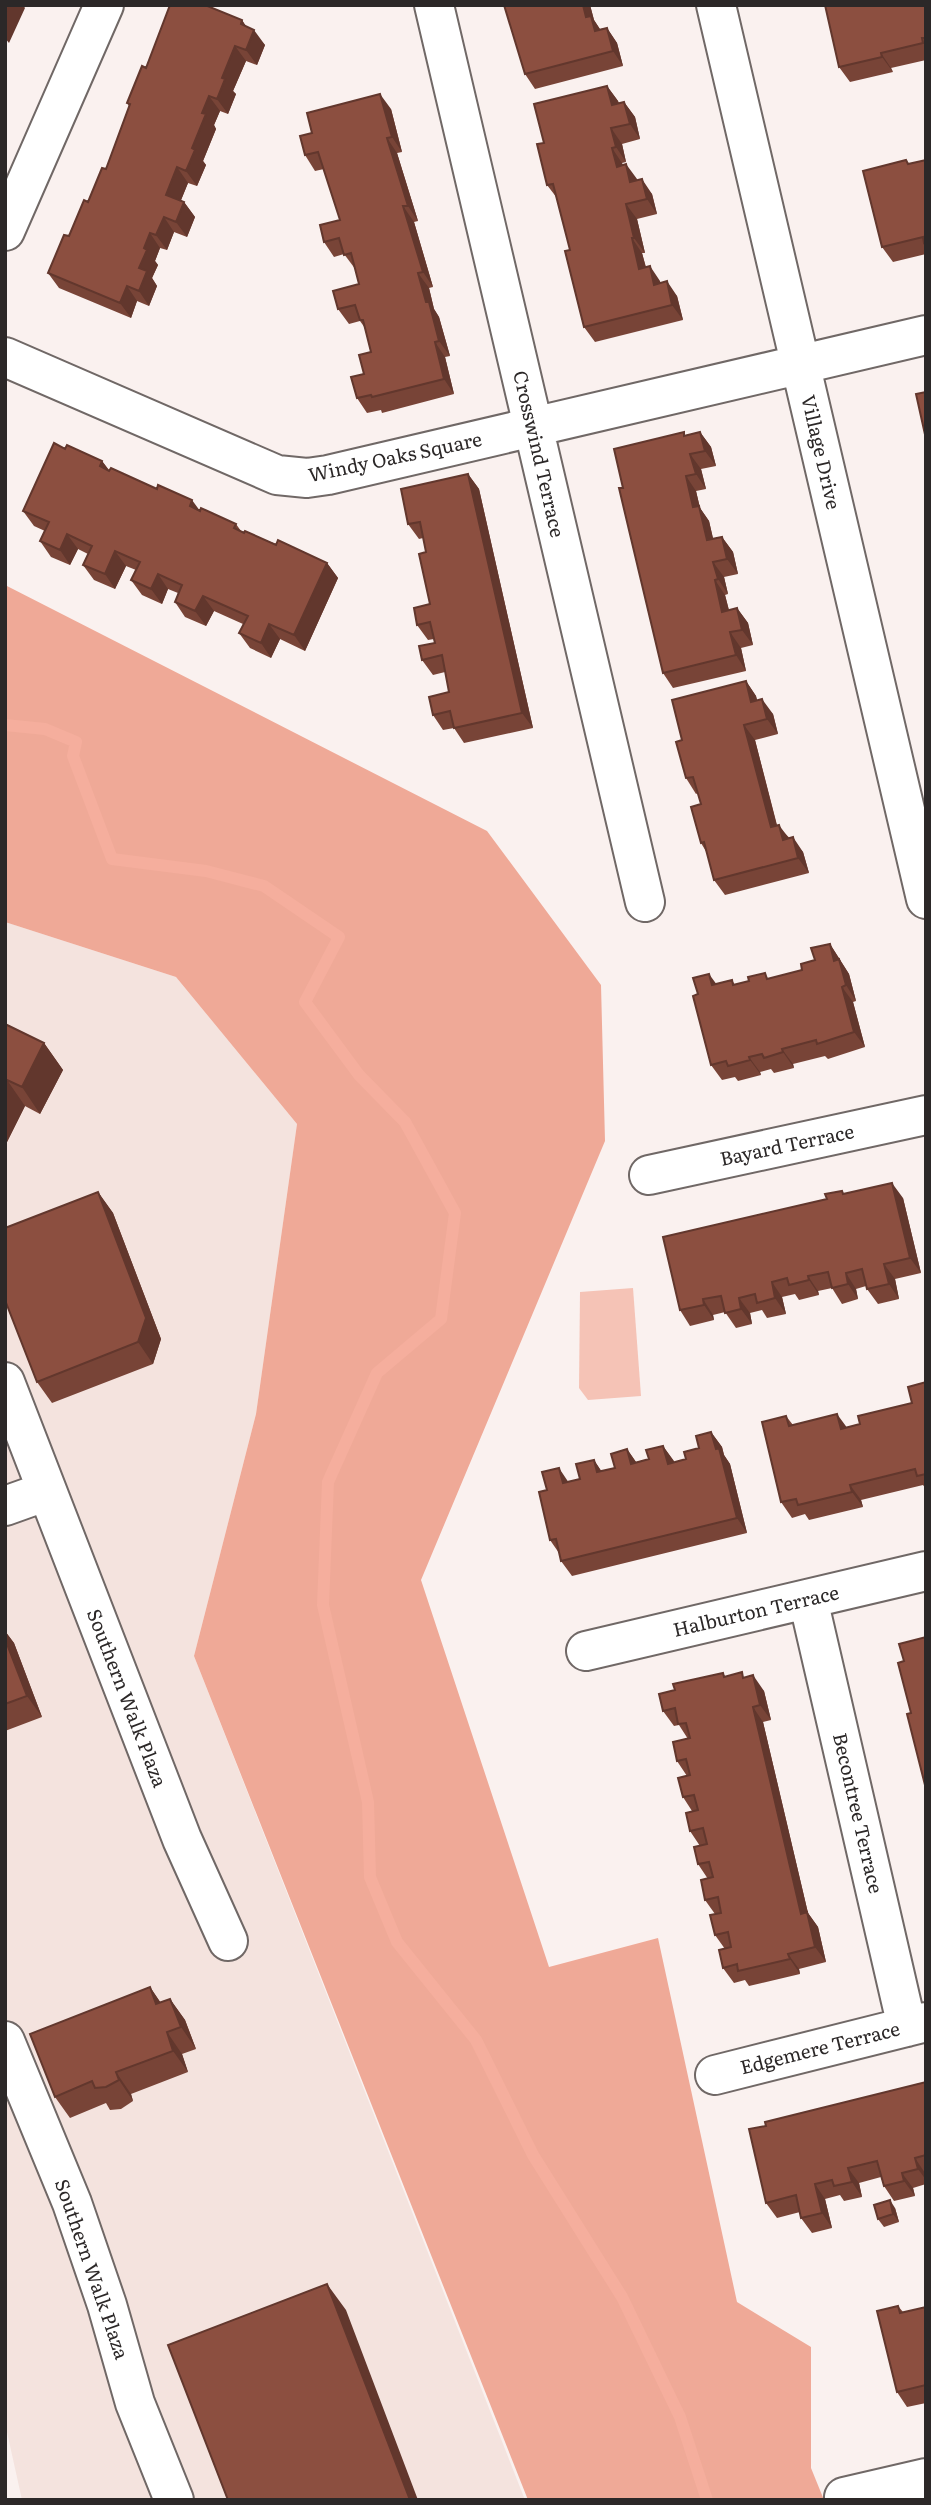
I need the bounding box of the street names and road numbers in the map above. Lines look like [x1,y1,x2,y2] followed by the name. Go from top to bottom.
[507,368,573,540] street label: Crosswind Terrace
[795,392,849,512] street label: Village Drive
[305,424,484,488] street label: Windy Oaks Square
[717,1116,857,1172] street label: Bayard Terrace
[670,1577,842,1643] street label: Halburton Terrace
[81,1604,175,1792] street label: Southern Walk Plaza
[827,1730,891,1896] street label: Becontree Terrace
[737,2014,903,2080] street label: Edgemere Terrace
[49,2175,137,2363] street label: Southern Walk Plaza

